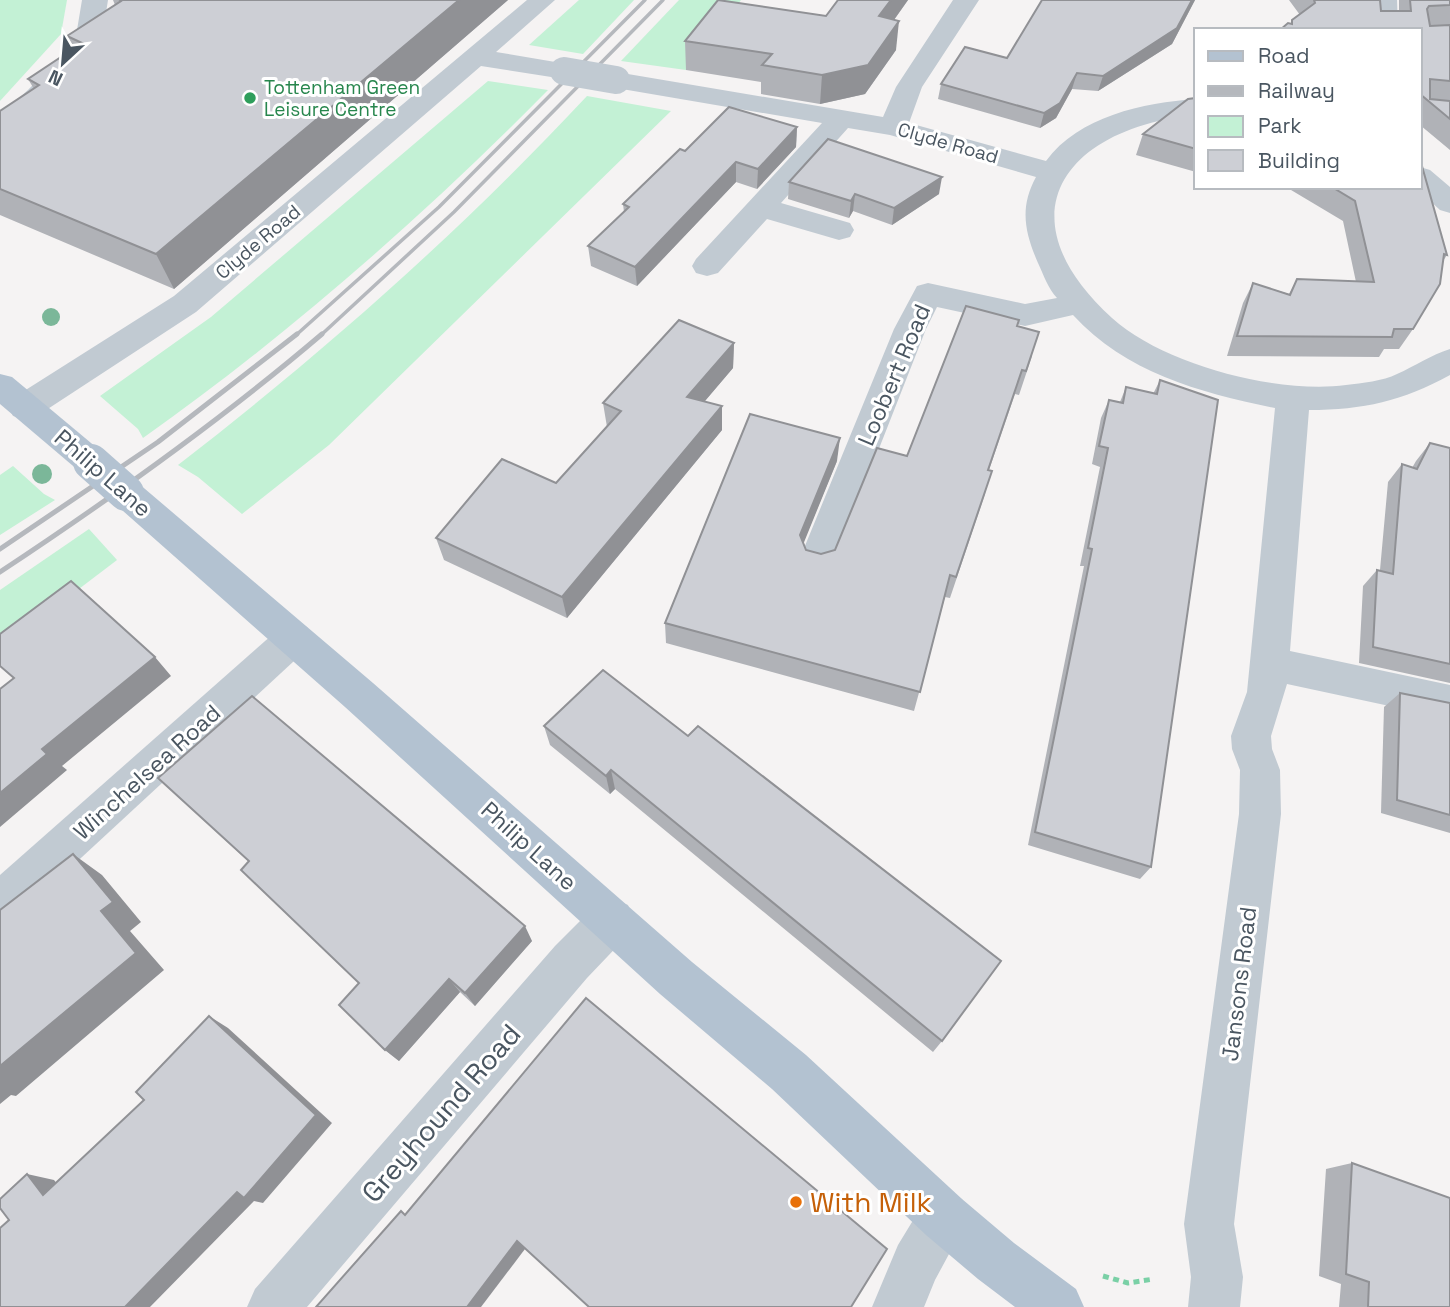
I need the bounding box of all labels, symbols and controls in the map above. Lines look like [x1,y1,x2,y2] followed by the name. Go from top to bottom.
[28,28,98,98] north arrow
[1194,28,1422,189] legend
[1258,42,1310,69] text: Road
[45,64,67,92] text: N
[264,75,420,122] place label: Tottenham Green Leisure Centre
[1258,77,1335,104] text: Railway
[242,90,258,106] marker: Tottenham Green Leisure Centre
[1258,112,1302,139] text: Park
[895,117,1001,169] street label: Clyde Road
[1258,147,1340,174] text: Building
[210,199,306,285] street label: Clyde Road
[851,300,937,450] street label: Loobert Road
[48,423,158,523] street label: Philip Lane
[67,698,227,846] street label: Winchelsea Road
[475,795,583,897] street label: Philip Lane
[1215,905,1263,1063] street label: Jansons Road
[354,1016,528,1210] street label: Greyhound Road
[810,1184,932,1220] place label: With Milk
[788,1194,804,1210] marker: With Milk

